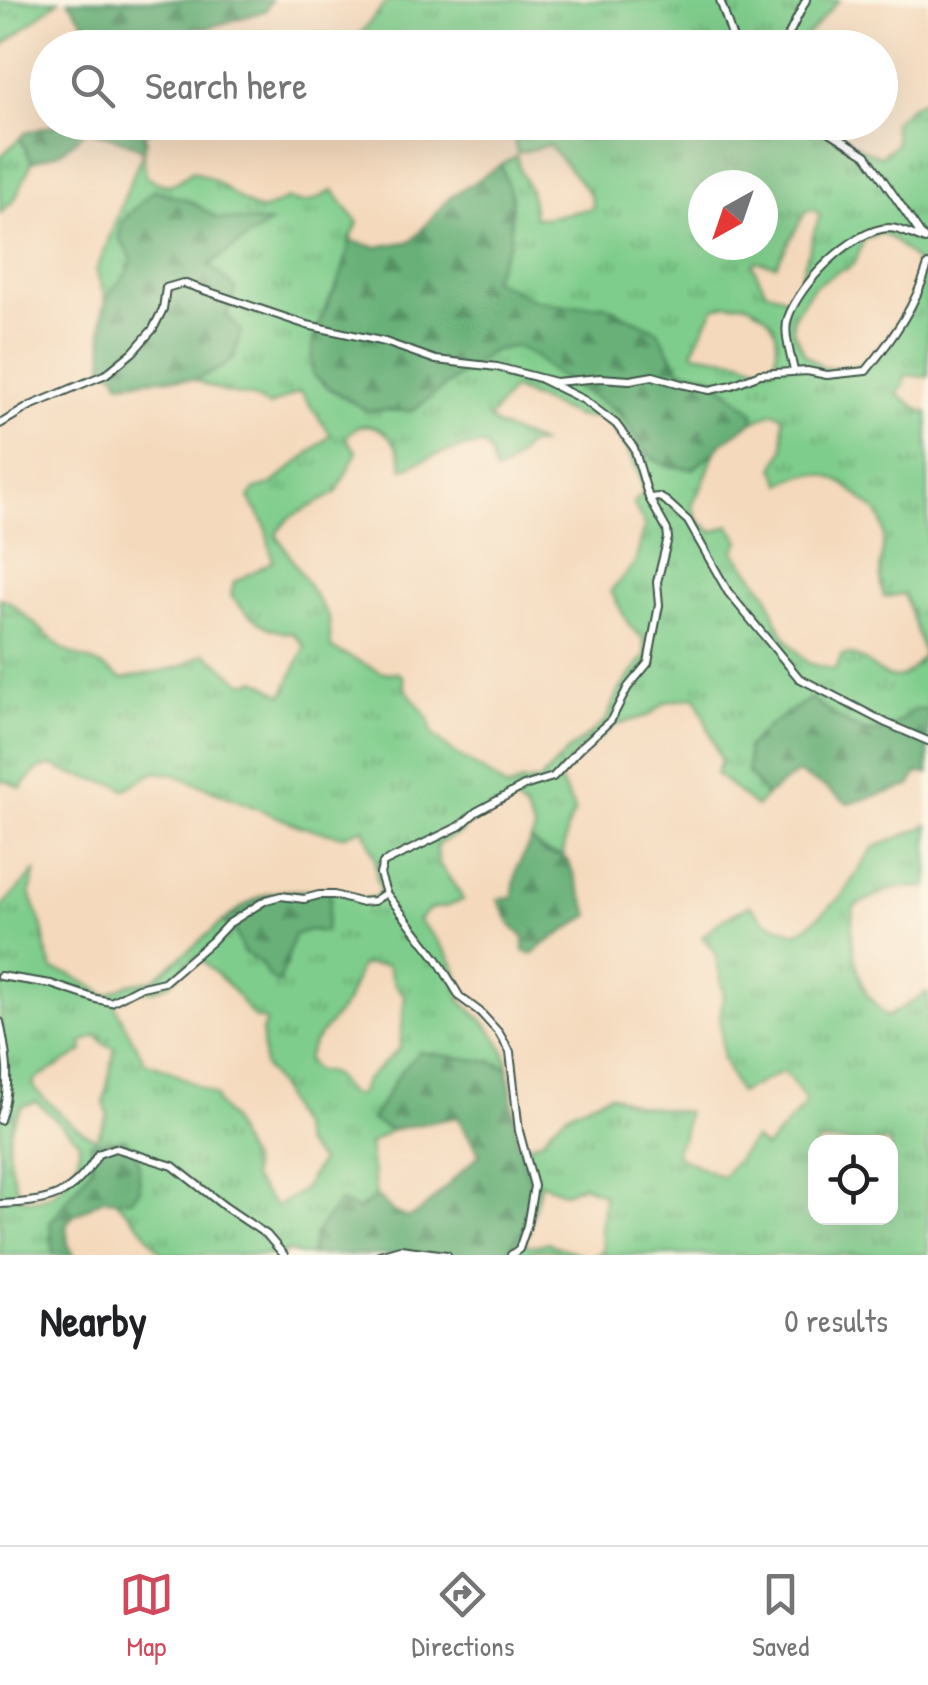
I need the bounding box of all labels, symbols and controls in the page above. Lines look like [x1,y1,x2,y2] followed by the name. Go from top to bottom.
[30,30,898,140] search box
[65,58,120,113] icon: search
[145,59,307,111] text: Search here
[688,170,778,260] north arrow
[808,1135,898,1225] map controls
[808,1135,898,1225] button: locate
[40,1292,147,1349] text: Nearby
[784,1299,888,1342] text: 0 results
[119,1567,174,1665] tab: Map
[411,1567,514,1665] tab: Directions
[752,1567,809,1665] tab: Saved

